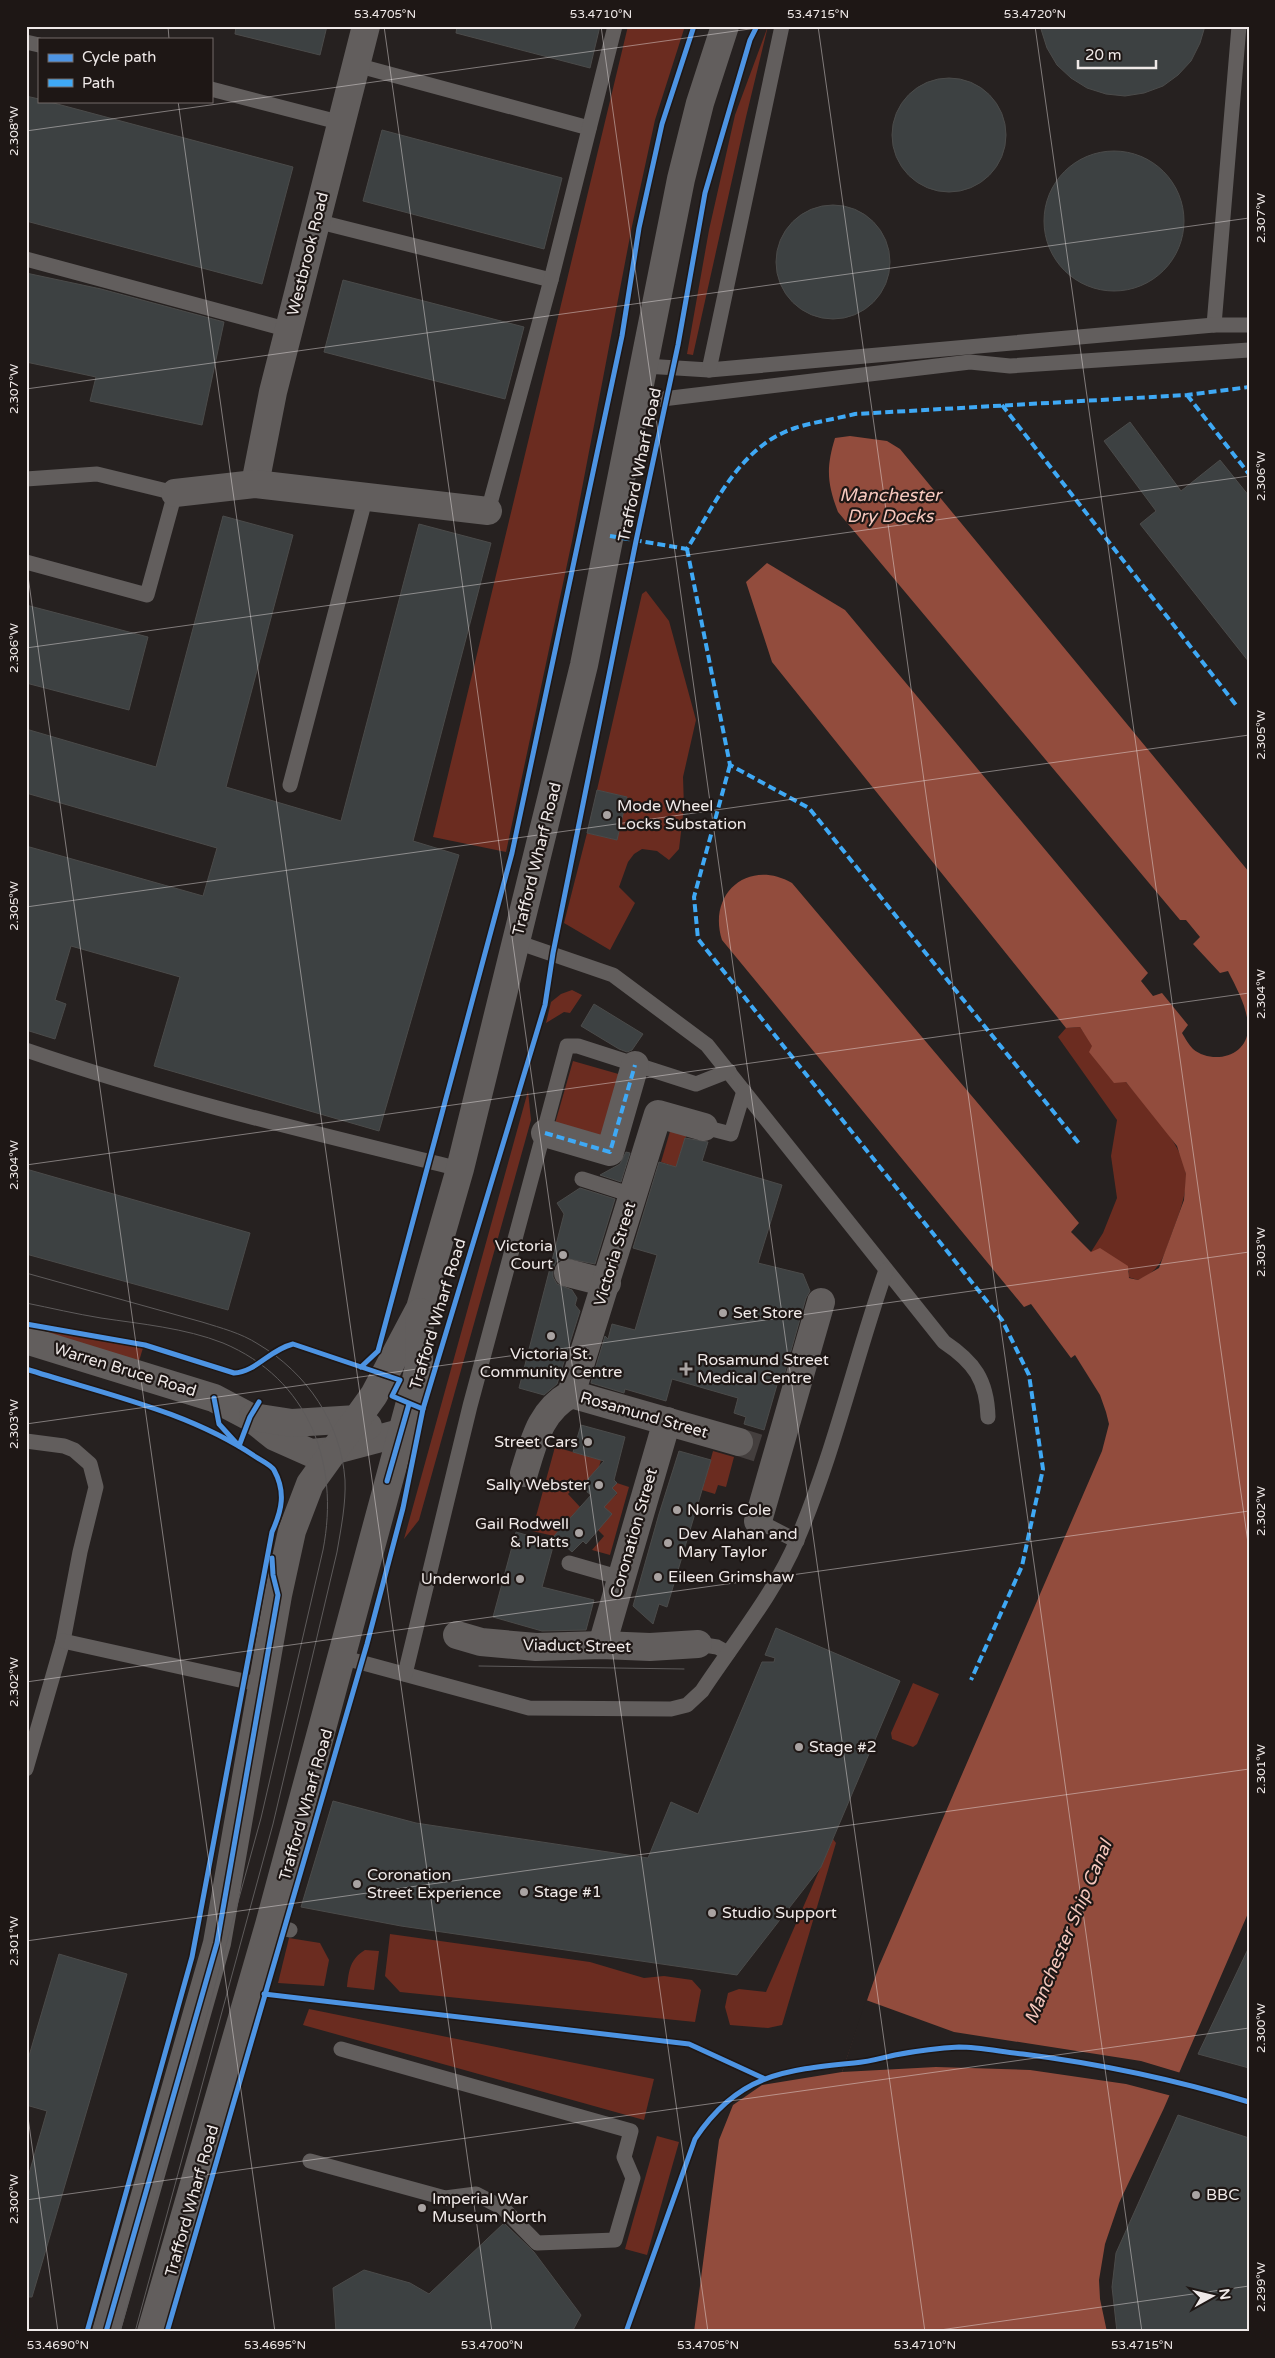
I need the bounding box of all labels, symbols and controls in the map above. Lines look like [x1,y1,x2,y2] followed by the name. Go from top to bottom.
[354,7,416,21] text: 53.4705°N
[570,7,632,21] text: 53.4710°N
[787,7,849,21] text: 53.4715°N
[1004,7,1066,21] text: 53.4720°N
[38,38,212,102] legend
[1078,38,1155,70] scale bar
[1085,46,1122,64] text: 20 m
[82,48,156,66] text: Cycle path
[82,74,115,92] text: Path
[7,106,21,156] text: 2.308°W
[283,190,333,318] street label: Westbrook Road
[1254,193,1268,243] text: 2.307°W
[7,364,21,414] text: 2.307°W
[614,386,666,544] street label: Trafford Wharf Road
[1254,451,1268,501] text: 2.306°W
[839,484,943,527] water label: Manchester Dry Docks
[7,623,21,673] text: 2.306°W
[1254,710,1268,760] text: 2.305°W
[508,780,566,938] street label: Trafford Wharf Road
[617,796,747,834] place label: Mode Wheel Locks Substation
[601,809,613,821] marker: Mode Wheel Locks Substation
[7,881,21,931] text: 2.305°W
[1254,969,1268,1019] text: 2.304°W
[7,1140,21,1190] text: 2.304°W
[590,1199,640,1309] street label: Victoria Street
[1254,1227,1268,1277] text: 2.303°W
[405,1236,471,1392] street label: Trafford Wharf Road
[495,1236,553,1274] place label: Victoria Court
[557,1249,569,1261] marker: Victoria Court
[733,1303,802,1323] place label: Set Store
[717,1307,729,1319] marker: Set Store
[545,1330,557,1342] marker: Victoria St. Community Centre
[51,1339,199,1401] street label: Warren Bruce Road
[480,1344,622,1382] place label: Victoria St. Community Centre
[697,1350,829,1388] place label: Rosamund Street Medical Centre
[679,1362,693,1376] marker: Rosamund Street Medical Centre
[578,1387,710,1443] street label: Rosamund Street
[7,1399,21,1449] text: 2.303°W
[494,1432,578,1452] place label: Street Cars
[582,1436,594,1448] marker: Street Cars
[606,1466,662,1600] street label: Coronation Street
[486,1475,590,1495] place label: Sally Webster
[593,1479,605,1491] marker: Sally Webster
[1254,1486,1268,1536] text: 2.302°W
[687,1500,771,1520] place label: Norris Cole
[671,1504,683,1516] marker: Norris Cole
[475,1514,569,1552] place label: Gail Rodwell & Platts
[678,1524,798,1562] place label: Dev Alahan and Mary Taylor
[573,1527,585,1539] marker: Gail Rodwell & Platts
[662,1537,674,1549] marker: Dev Alahan and Mary Taylor
[668,1567,794,1587] place label: Eileen Grimshaw
[421,1569,510,1589] place label: Underworld
[652,1571,664,1583] marker: Eileen Grimshaw
[514,1573,526,1585] marker: Underworld
[523,1635,631,1657] street label: Viaduct Street
[7,1657,21,1707] text: 2.302°W
[275,1727,337,1883] street label: Trafford Wharf Road
[809,1737,877,1757] place label: Stage #2
[793,1741,805,1753] marker: Stage #2
[1254,1744,1268,1794] text: 2.301°W
[1019,1835,1118,2027] water label: Manchester Ship Canal
[367,1865,501,1903] place label: Coronation Street Experience
[351,1878,363,1890] marker: Coronation Street Experience
[534,1882,602,1902] place label: Stage #1
[518,1886,530,1898] marker: Stage #1
[722,1903,837,1923] place label: Studio Support
[706,1907,718,1919] marker: Studio Support
[7,1916,21,1966] text: 2.301°W
[1254,2003,1268,2053] text: 2.300°W
[161,2123,223,2279] street label: Trafford Wharf Road
[7,2174,21,2224] text: 2.300°W
[1206,2185,1239,2205] place label: BBC
[432,2189,547,2227] place label: Imperial War Museum North
[1190,2189,1202,2201] marker: BBC
[416,2202,428,2214] marker: Imperial War Museum North
[1254,2262,1268,2312] text: 2.299°W
[1188,2270,1238,2320] north arrow
[1215,2288,1234,2301] text: N
[27,2338,89,2352] text: 53.4690°N
[244,2338,306,2352] text: 53.4695°N
[461,2338,523,2352] text: 53.4700°N
[677,2338,739,2352] text: 53.4705°N
[894,2338,956,2352] text: 53.4710°N
[1111,2338,1173,2352] text: 53.4715°N

